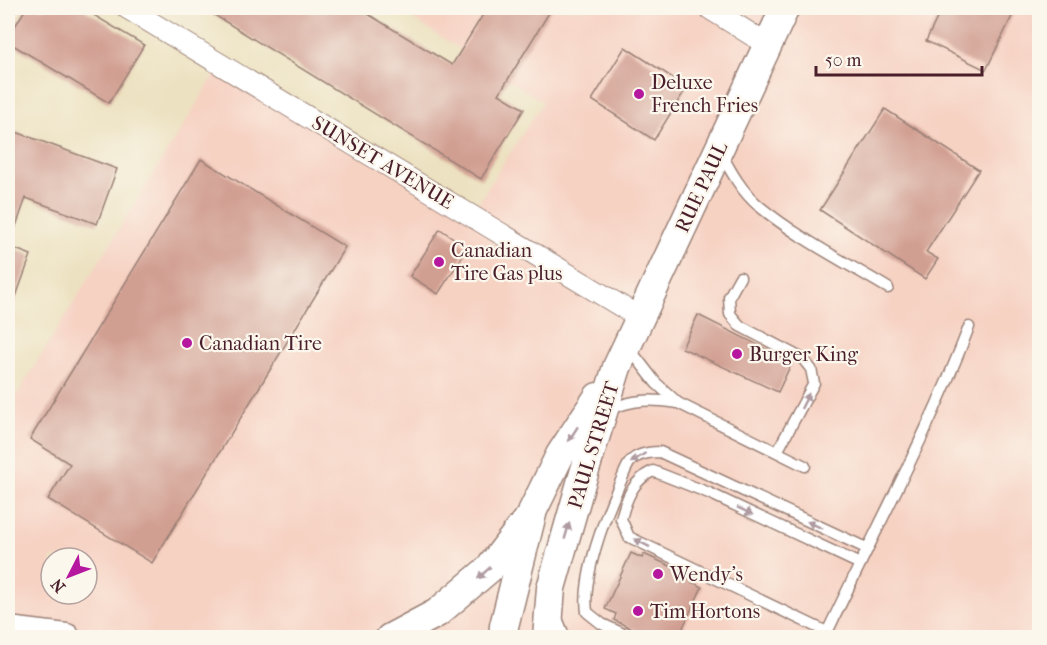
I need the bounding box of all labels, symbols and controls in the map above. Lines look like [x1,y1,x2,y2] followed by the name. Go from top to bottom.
[816,39,982,77] scale bar
[825,50,862,71] text: 50 m
[651,71,758,117] place label: Deluxe French Fries
[632,87,646,101] marker: Deluxe French Fries
[308,111,458,214] street label: SUNSET AVENUE
[670,138,732,236] street label: RUE PAUL
[451,239,562,285] place label: Canadian Tire Gas plus
[432,255,446,269] marker: Canadian Tire Gas plus
[199,332,322,355] place label: Canadian Tire
[180,336,194,350] marker: Canadian Tire
[749,343,858,366] place label: Burger King
[730,347,744,361] marker: Burger King
[563,378,624,512] street label: PAUL STREET
[800,392,809,409] one-way arrow
[568,426,579,442] one-way arrow
[630,452,646,464] one-way arrow
[736,506,753,516] one-way arrow
[806,520,823,529] one-way arrow
[563,522,572,540] one-way arrow
[633,538,650,548] one-way arrow
[39,546,99,606] north arrow
[669,563,743,586] place label: Wendy's
[477,566,492,579] one-way arrow
[651,567,665,581] marker: Wendy's
[47,574,69,597] text: N
[650,600,760,623] place label: Tim Hortons
[631,604,645,618] marker: Tim Hortons

